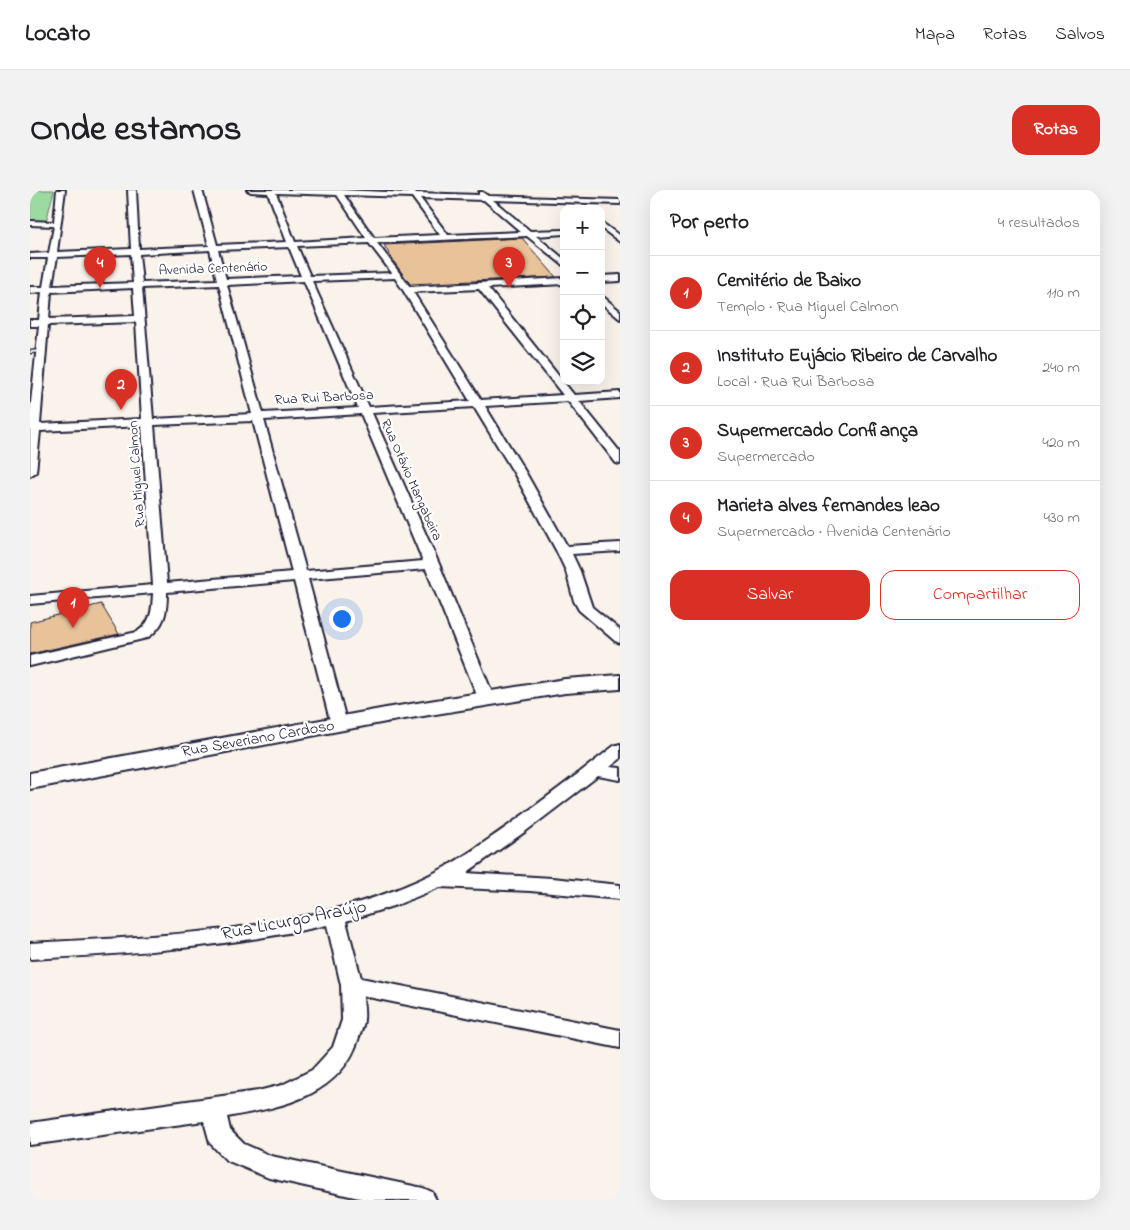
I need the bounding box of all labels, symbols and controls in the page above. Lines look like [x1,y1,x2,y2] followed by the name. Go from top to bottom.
[25,17,91,52] text: Locato
[915,22,955,48] text: Mapa
[983,22,1027,48] text: Rotas
[1055,22,1105,48] text: Salvos
[30,105,242,156] text: Onde estamos
[1012,105,1100,155] button: Rotas
[560,205,605,385] map controls
[560,205,605,250] button: +
[670,208,749,238] text: Por perto
[998,211,1080,235] text: 4 resultados
[84,247,116,288] pin: 4
[493,247,525,288] pin: 3
[560,250,605,295] button: −
[158,257,268,281] street label: Avenida Centenário
[717,268,861,295] text: Cemitério de Baixo
[683,281,689,305] text: 1
[1046,281,1080,305] text: 110 m
[560,295,605,340] button: locate
[717,295,898,319] text: Templo · Rua Miguel Calmon
[560,340,605,385] button: layers
[717,343,997,370] text: Instituto Eujácio Ribeiro de Carvalho
[682,356,690,380] text: 2
[1042,356,1080,380] text: 240 m
[105,369,137,410] pin: 2
[717,370,874,394] text: Local · Rua Rui Barbosa
[274,385,374,411] street label: Rua Rui Barbosa
[374,416,447,545] street label: Rua Otávio Mangabeira
[717,418,918,445] text: Supermercado Confiança
[123,420,152,528] street label: Rua Miguel Calmon
[683,431,689,455] text: 3
[1042,431,1080,455] text: 420 m
[717,445,815,469] text: Supermercado
[717,493,940,520] text: Marieta alves fernandes leao
[683,506,689,530] text: 4
[1043,506,1080,530] text: 430 m
[717,520,951,544] text: Supermercado · Avenida Centenário
[670,570,870,620] button: Salvar
[880,570,1080,620] button: Compartilhar
[57,587,89,628] pin: 1
[329,606,355,632] your location
[180,714,336,764] street label: Rua Severiano Cardoso
[219,894,369,950] street label: Rua Licurgo Araújo

